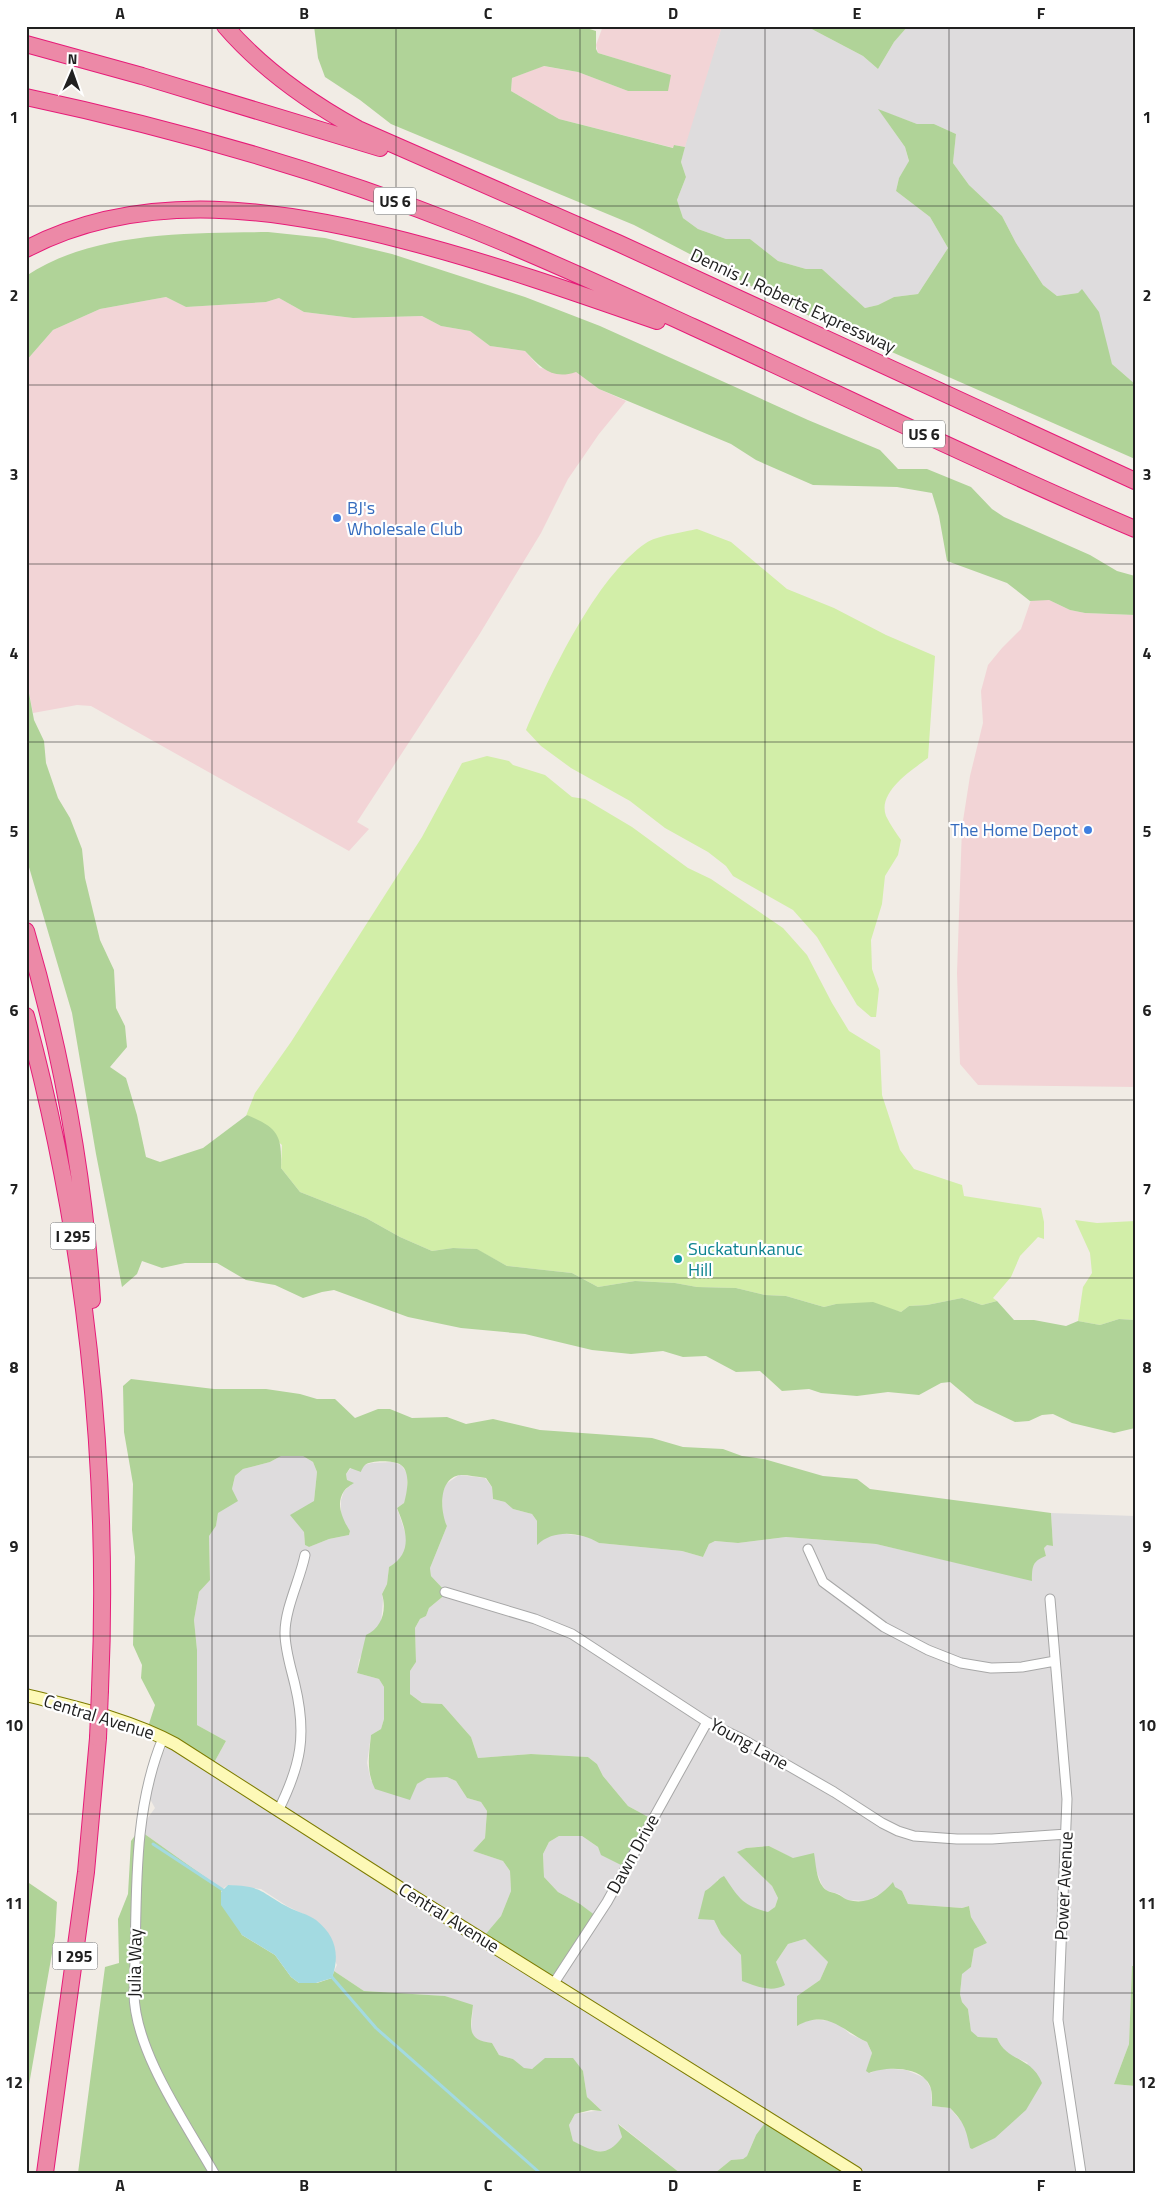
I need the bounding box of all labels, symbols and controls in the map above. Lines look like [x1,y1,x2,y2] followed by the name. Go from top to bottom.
[115,1,125,25] text: A
[299,1,309,25] text: B
[484,1,493,25] text: C
[668,1,678,25] text: D
[853,1,862,25] text: E
[1037,1,1046,25] text: F
[48,48,98,98] north arrow
[67,48,78,69] text: N
[10,105,18,129] text: 1
[1143,105,1151,129] text: 1
[374,188,416,215] road number: US 6
[686,241,901,360] street label: Dennis J. Roberts Expressway
[10,283,18,307] text: 2
[1143,283,1151,307] text: 2
[903,420,945,448] road number: US 6
[10,462,18,486] text: 3
[1143,462,1151,486] text: 3
[347,494,463,542] place label: BJ's Wholesale Club
[331,512,343,524] marker: BJ's Wholesale Club
[10,641,19,665] text: 4
[1143,641,1152,665] text: 4
[950,816,1079,843] place label: The Home Depot
[10,819,19,843] text: 5
[1143,819,1152,843] text: 5
[1082,824,1094,836] marker: The Home Depot
[10,998,19,1022] text: 6
[1143,998,1152,1022] text: 6
[10,1177,18,1201] text: 7
[1143,1177,1151,1201] text: 7
[50,1222,96,1250] road number: I 295
[688,1235,803,1283] place label: Suckatunkanuc Hill
[672,1253,684,1265] marker: Suckatunkanuc Hill
[10,1355,19,1379] text: 8
[1143,1355,1152,1379] text: 8
[10,1534,19,1558] text: 9
[1143,1534,1152,1558] text: 9
[41,1687,158,1746] street label: Central Avenue
[705,1711,794,1776] street label: Young Lane
[5,1713,23,1737] text: 10
[1138,1713,1156,1737] text: 10
[600,1809,666,1898] street label: Dawn Drive
[1047,1831,1080,1941] street label: Power Avenue
[394,1876,505,1959] street label: Central Avenue
[5,1891,23,1915] text: 11
[1138,1891,1156,1915] text: 11
[120,1928,149,1998] street label: Julia Way
[52,1942,98,1970] road number: I 295
[5,2070,23,2094] text: 12
[1138,2070,1156,2094] text: 12
[115,2173,125,2197] text: A
[299,2173,309,2197] text: B
[484,2173,493,2197] text: C
[668,2173,678,2197] text: D
[853,2173,862,2197] text: E
[1037,2173,1046,2197] text: F

